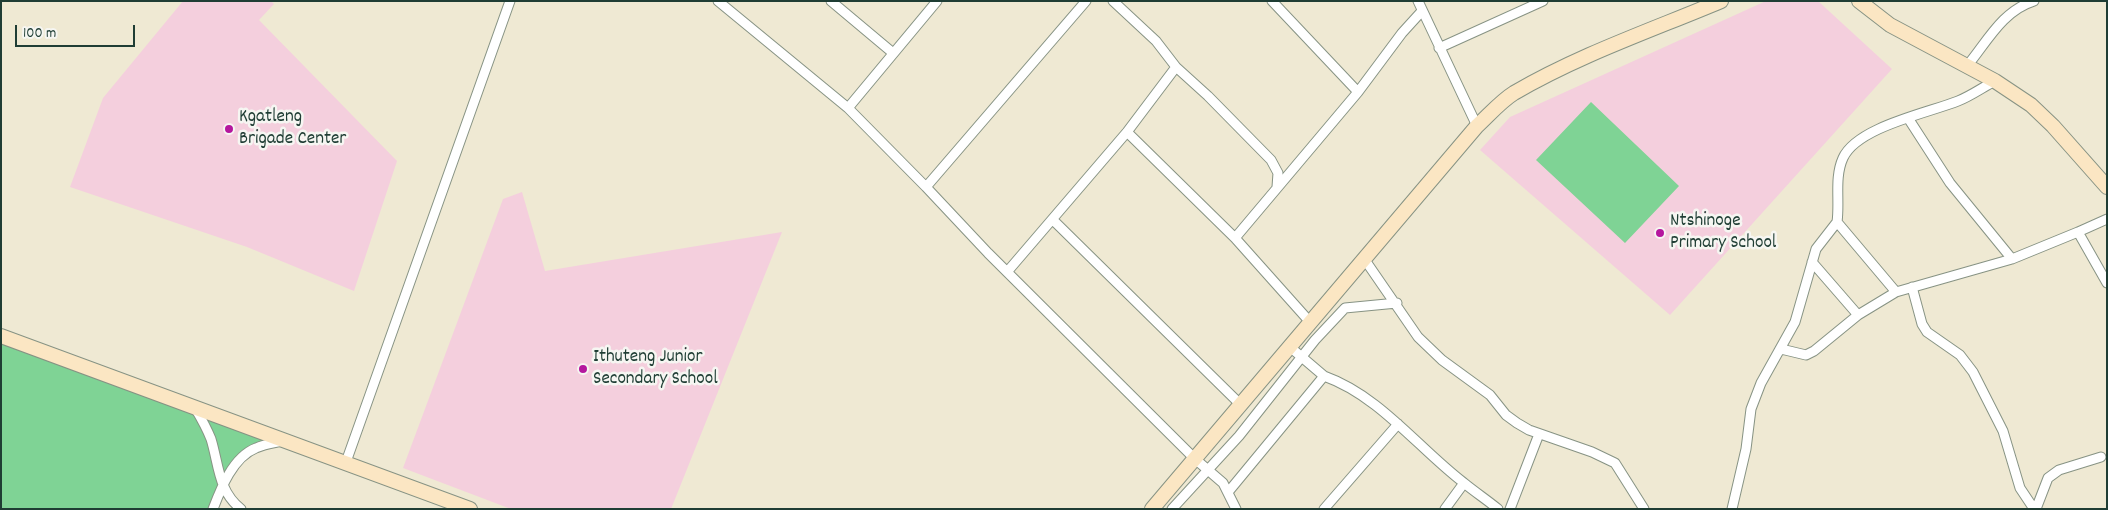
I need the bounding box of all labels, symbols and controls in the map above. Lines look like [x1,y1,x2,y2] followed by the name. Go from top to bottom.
[18,15,138,47] scale bar
[23,23,56,45] text: 100 m
[239,107,346,151] place label: Kgatleng Brigade Center
[223,123,235,135] marker: Kgatleng Brigade Center
[1670,211,1776,255] place label: Ntshinoge Primary School
[1654,227,1666,239] marker: Ntshinoge Primary School
[593,347,718,391] place label: Ithuteng Junior Secondary School
[577,363,589,375] marker: Ithuteng Junior Secondary School

